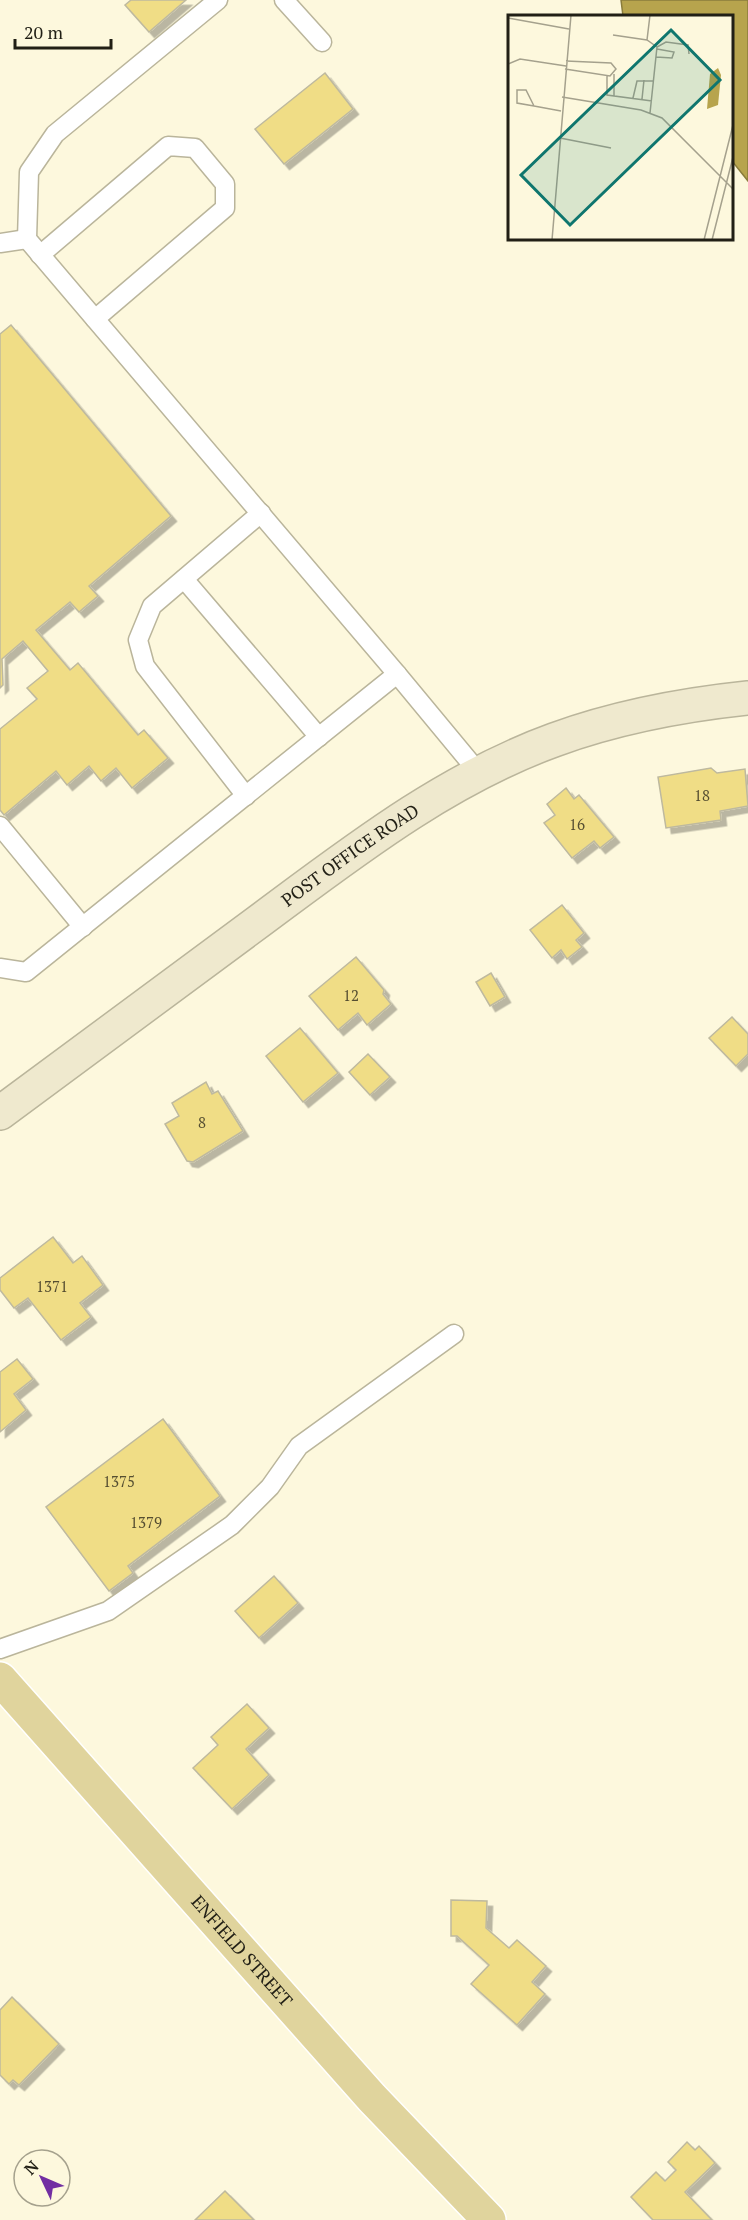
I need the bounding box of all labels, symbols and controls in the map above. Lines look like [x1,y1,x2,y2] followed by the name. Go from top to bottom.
[15,12,111,50] scale bar
[508,15,733,240] inset map
[24,20,64,44] text: 20 m
[694,785,710,805] house number: 18
[276,798,423,911] street label: POST OFFICE ROAD
[569,814,585,834] house number: 16
[343,985,359,1005] house number: 12
[198,1112,206,1132] house number: 8
[36,1276,68,1296] house number: 1371
[103,1471,135,1491] house number: 1375
[130,1512,162,1532] house number: 1379
[186,1890,298,2011] street label: ENFIELD STREET
[12,2148,72,2208] north arrow
[19,2156,43,2180] text: N

